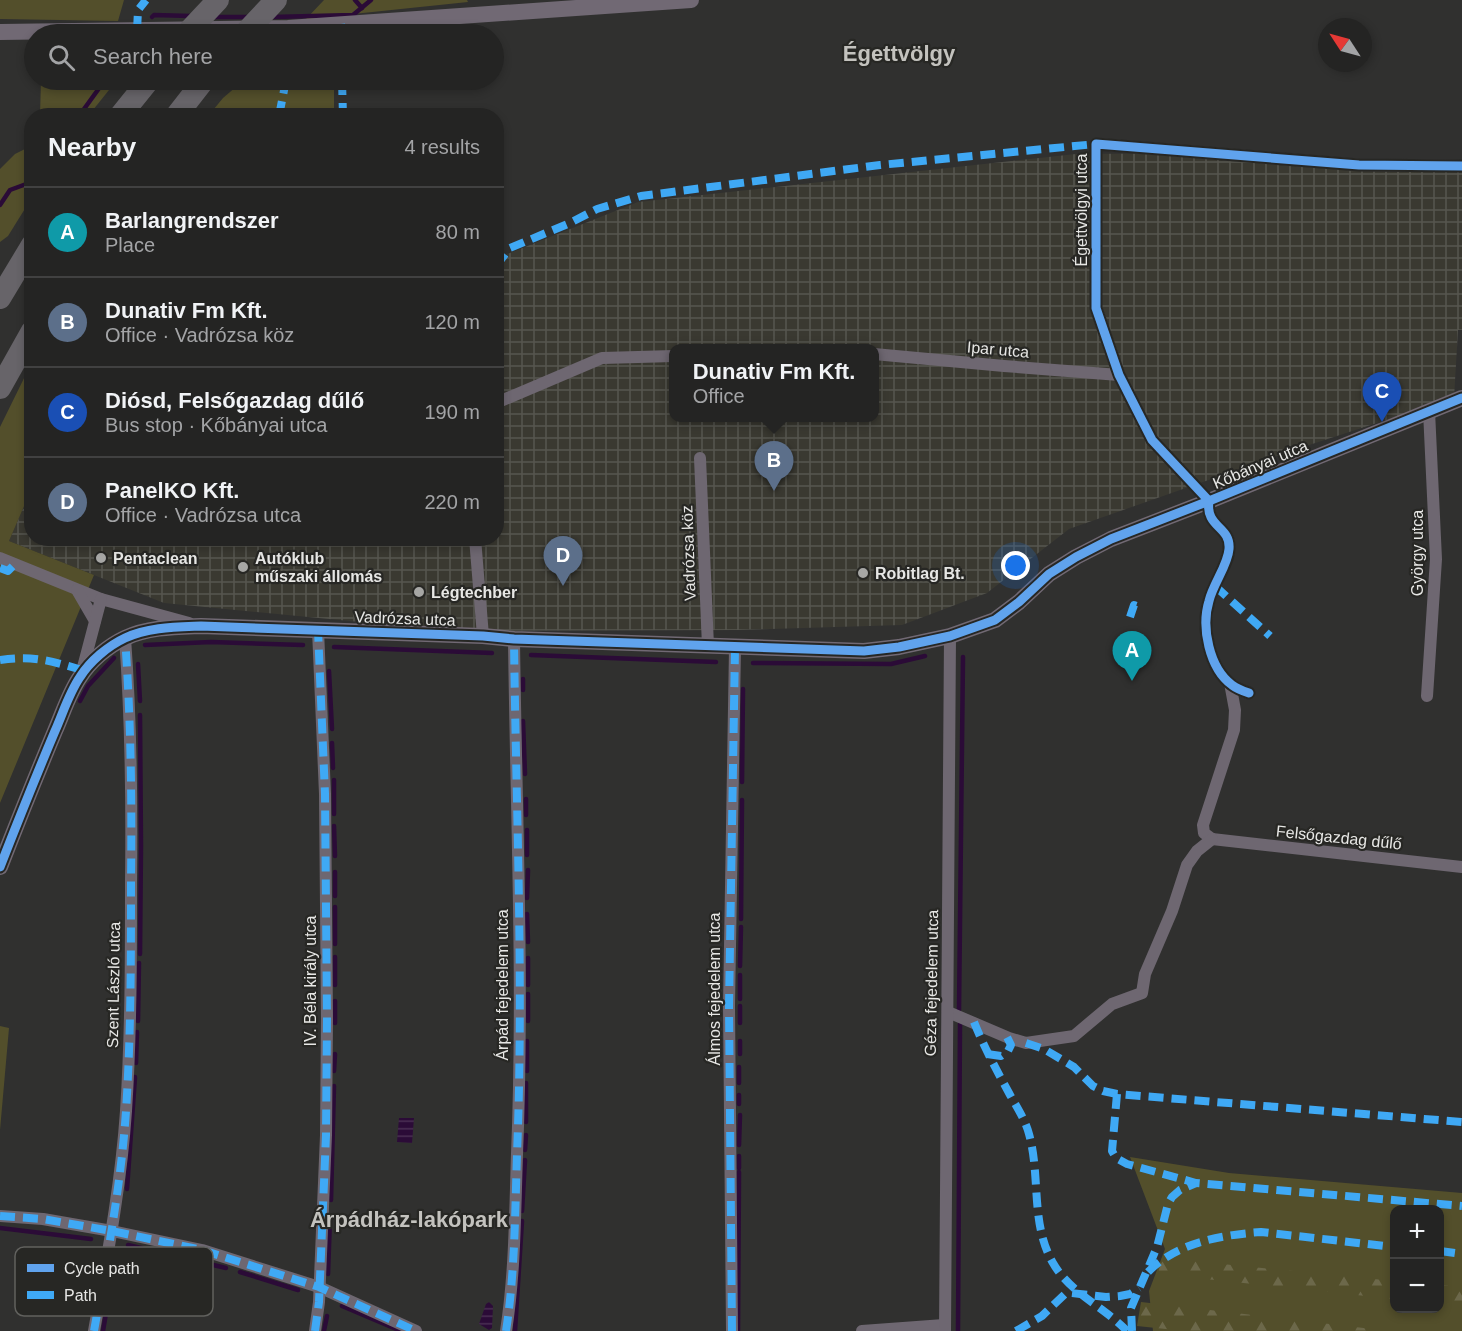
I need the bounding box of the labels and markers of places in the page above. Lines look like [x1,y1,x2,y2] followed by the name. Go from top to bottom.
[1362,372,1402,422] pin: C
[754,442,794,491] pin: B
[544,536,582,586] pin: D
[113,550,197,567] place label: Pentaclean
[255,550,382,585] place label: Autóklub műszaki állomás
[94,551,108,565] marker: Pentaclean
[236,560,250,574] marker: Autóklub műszaki állomás
[875,565,965,582] place label: Robitlag Bt.
[856,566,870,580] marker: Robitlag Bt.
[431,584,517,601] place label: Légtechber
[412,585,426,599] marker: Légtechber
[1112,632,1152,681] pin: A

